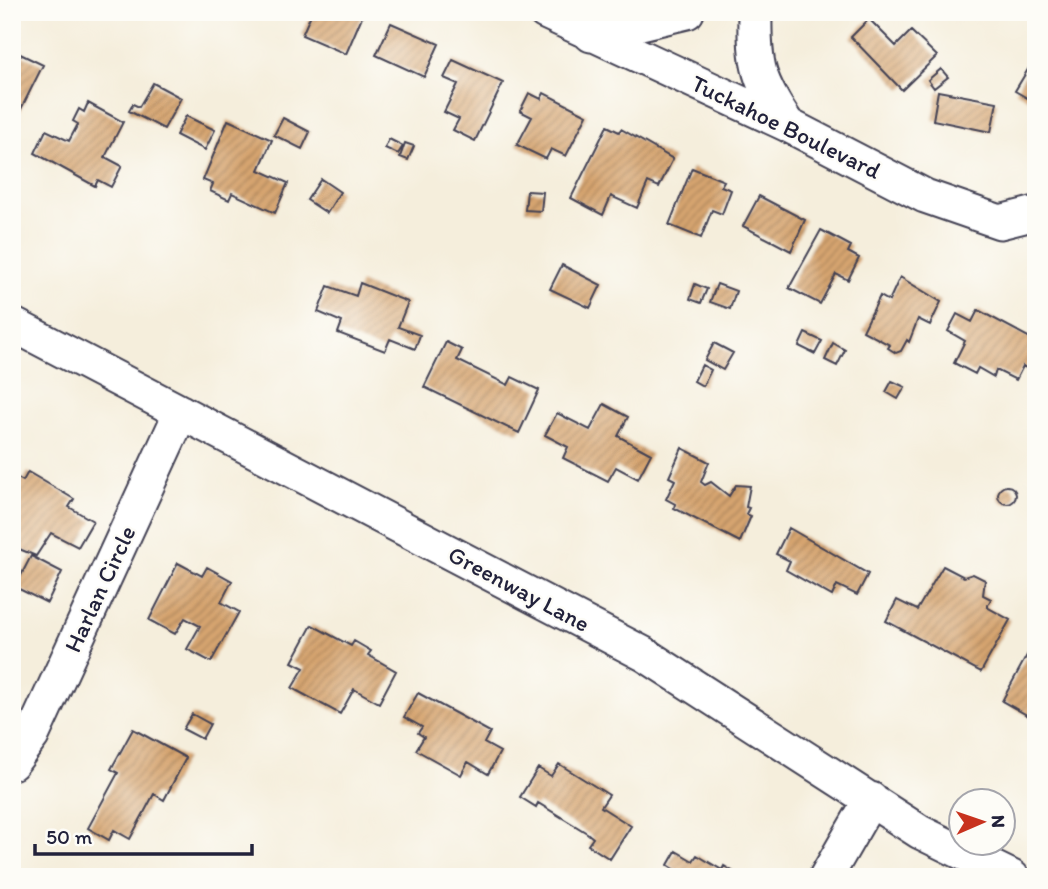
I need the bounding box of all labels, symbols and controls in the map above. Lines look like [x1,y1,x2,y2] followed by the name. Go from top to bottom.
[687,68,886,185] street label: Tuckahoe Boulevard
[58,521,142,657] street label: Harlan Circle
[444,539,595,638] street label: Greenway Lane
[946,788,1016,858] north arrow
[35,812,252,856] scale bar
[987,815,1010,828] text: N
[46,824,93,849] text: 50 m

